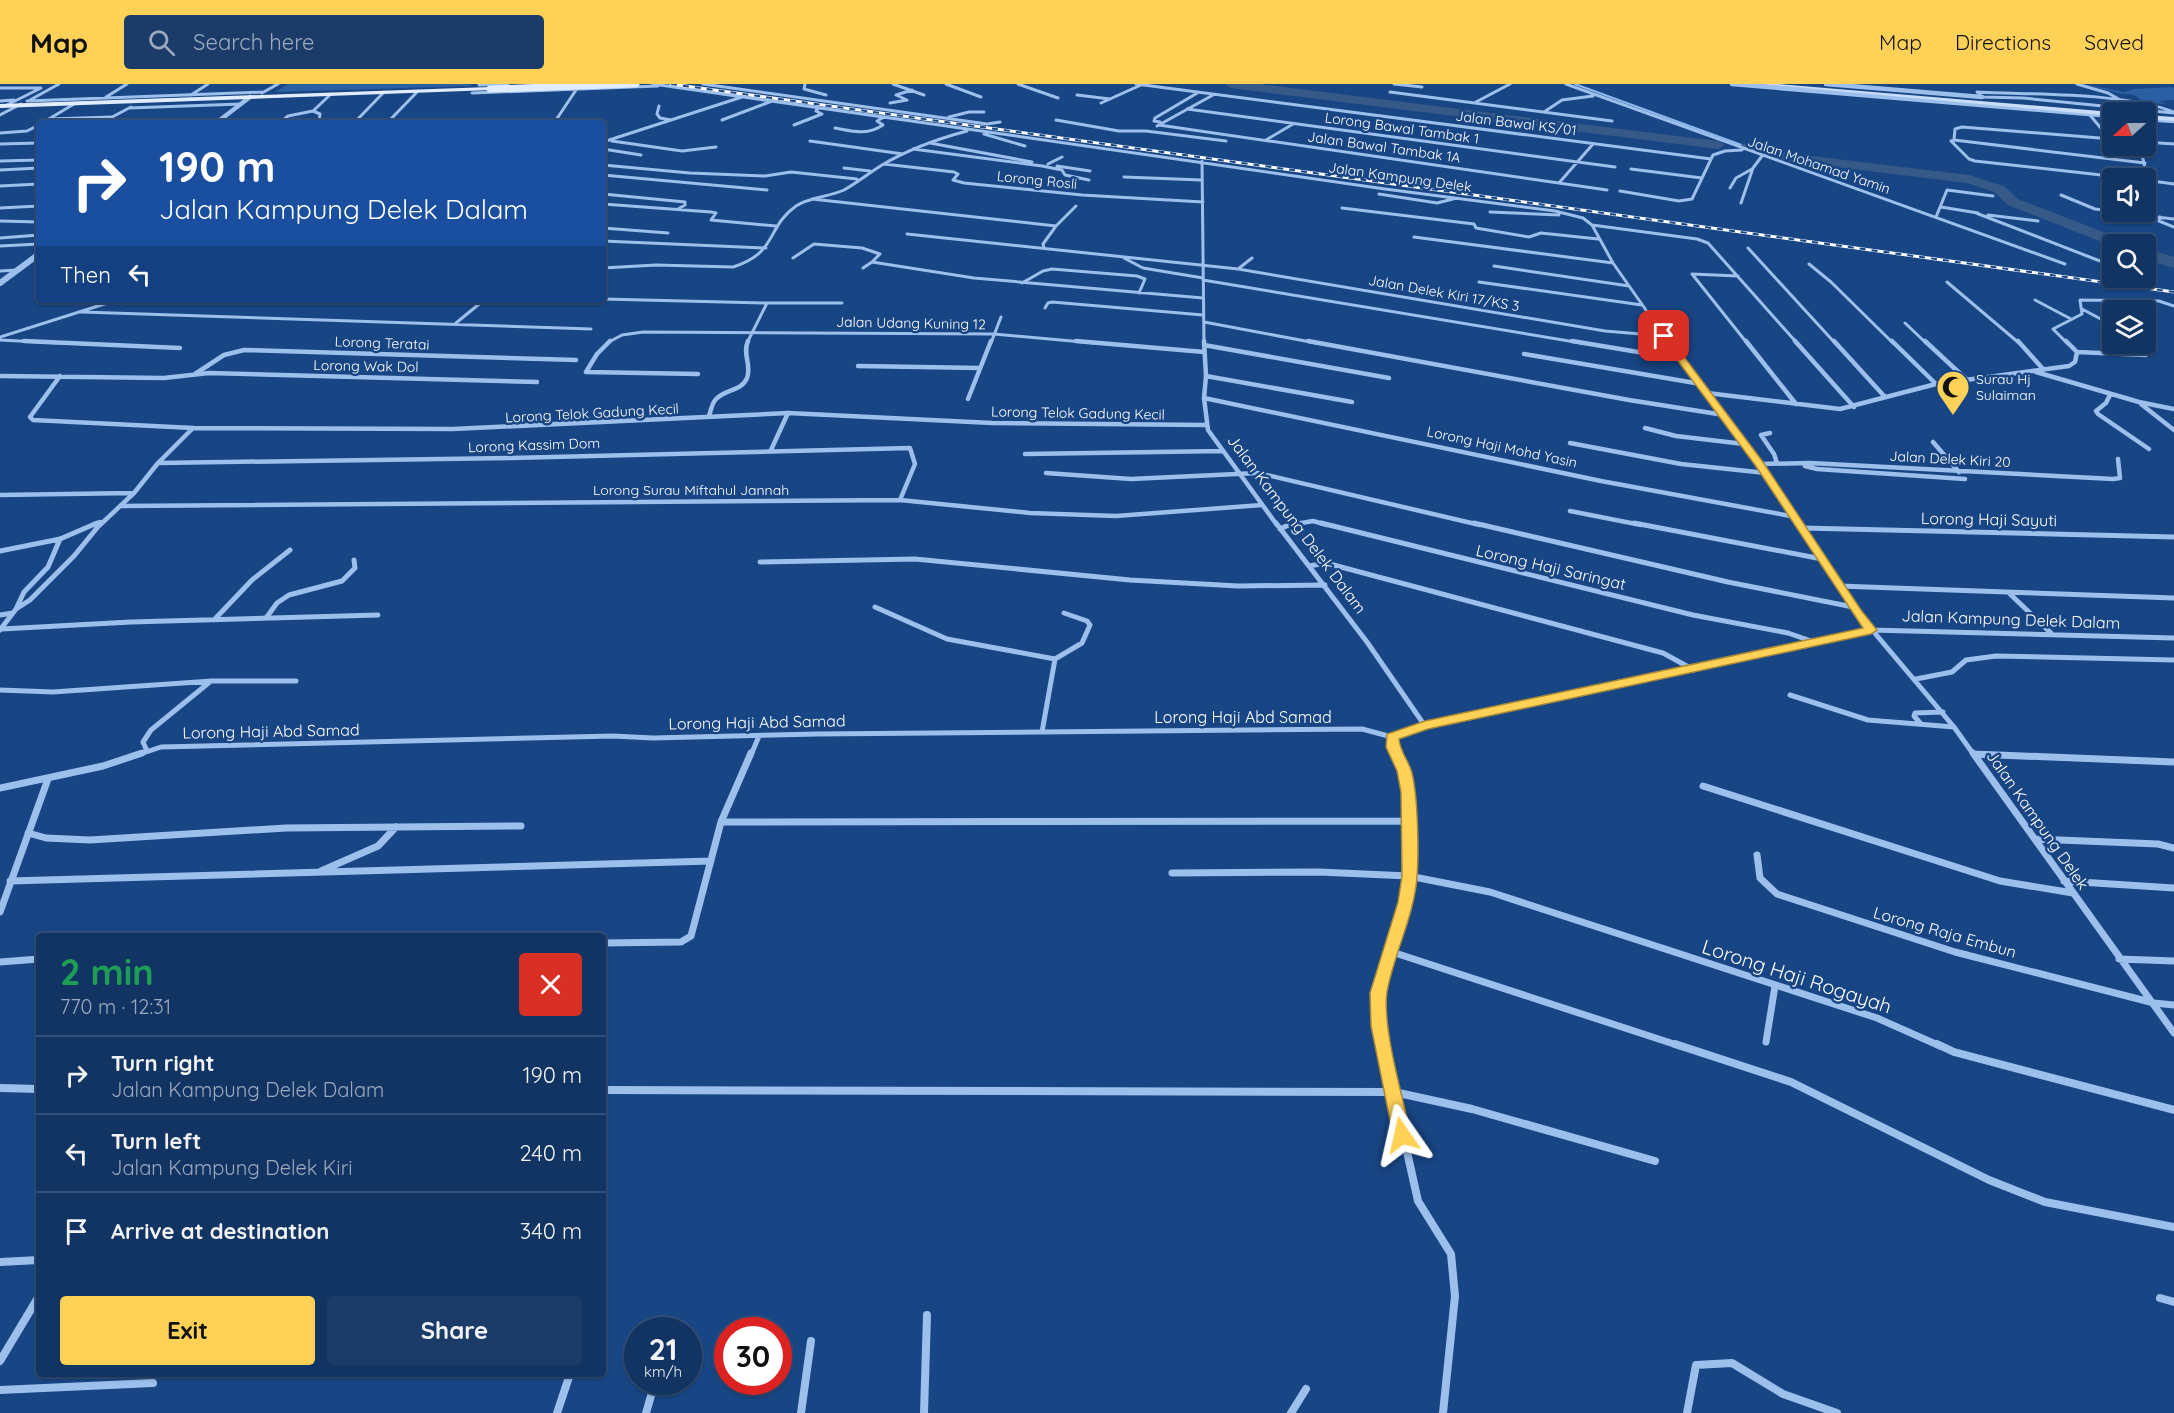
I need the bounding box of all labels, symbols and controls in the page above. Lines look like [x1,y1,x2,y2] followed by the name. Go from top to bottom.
[124,15,544,69] search box
[30,25,88,60] text: Map
[145,26,178,59] icon: search
[193,28,315,56] text: Search here
[1879,29,1922,55] text: Map
[1955,29,2051,55] text: Directions
[2084,29,2144,55] text: Saved
[2102,102,2156,156] north arrow
[2102,102,2156,354] map controls
[1454,107,1578,139] street label: Jalan Bawal KS/01
[1324,108,1480,148] street label: Lorong Bawal Tambak 1
[1306,127,1462,167] street label: Jalan Bawal Tambak 1A
[1745,132,1893,198] street label: Jalan Mohamad Yamin
[159,140,275,193] text: 190 m
[60,144,138,222] icon: right
[1327,158,1473,196] street label: Jalan Kampung Delek
[996,167,1078,193] street label: Lorong Rosli
[2102,168,2156,222] button: sound
[159,192,528,226] text: Jalan Kampung Delek Dalam
[2102,234,2156,288] button: search
[123,258,156,291] icon: left
[60,261,111,289] text: Then
[1367,271,1521,315] street label: Jalan Delek Kiri 17/KS 3
[2102,300,2156,354] button: layers
[1638,310,1689,361] pin
[836,313,986,333] street label: Jalan Udang Kuning 12
[1647,319,1680,352] icon: arrive
[334,332,430,354] street label: Lorong Teratai
[313,356,419,376] street label: Lorong Wak Dol
[1935,369,1971,416] mosque icon: Surau Hj Sulaiman
[1976,370,2036,404] place label: Surau Hj Sulaiman
[505,399,679,427] street label: Lorong Telok Gadung Kecil
[991,402,1165,424] street label: Lorong Telok Gadung Kecil
[1425,422,1579,472] street label: Lorong Haji Mohd Yasin
[1223,431,1371,617] street label: Jalan Kampung Delek Dalam
[468,434,600,456] street label: Lorong Kassim Dom
[1889,447,2011,471] street label: Jalan Delek Kiri 20
[593,481,789,499] street label: Lorong Surau Miftahul Jannah
[1921,508,2057,530] street label: Lorong Haji Sayuti
[1474,540,1628,594] street label: Lorong Haji Saringat
[1901,605,2121,633] street label: Jalan Kampung Delek Dalam
[1154,707,1332,727] street label: Lorong Haji Abd Samad
[668,710,846,734] street label: Lorong Haji Abd Samad
[182,719,360,743] street label: Lorong Haji Abd Samad
[1982,747,2094,893] street label: Jalan Kampung Delek
[1871,902,2019,962] street label: Lorong Raja Embun
[1699,934,1895,1018] street label: Lorong Haji Rogayah
[60,949,154,994] text: 2 min
[519,953,582,1016] button: close
[60,994,171,1019] text: 770 m · 12:31
[111,1049,215,1077] text: Turn right
[60,1059,93,1092] icon: right
[522,1061,582,1089] text: 190 m
[111,1077,384,1102] text: Jalan Kampung Delek Dalam
[1370,1103,1434,1167] position arrow
[111,1127,201,1155] text: Turn left
[60,1137,93,1170] icon: left
[519,1139,582,1167] text: 240 m
[111,1155,353,1180] text: Jalan Kampung Delek Kiri
[60,1215,93,1248] icon: arrive
[111,1217,329,1245] text: Arrive at destination
[520,1217,582,1245] text: 340 m
[60,1296,315,1365] button: Exit
[327,1296,582,1365] button: Share
[714,1317,792,1395] speed limit sign: 30
[649,1330,677,1368] text: 21
[644,1362,682,1381] text: km/h

